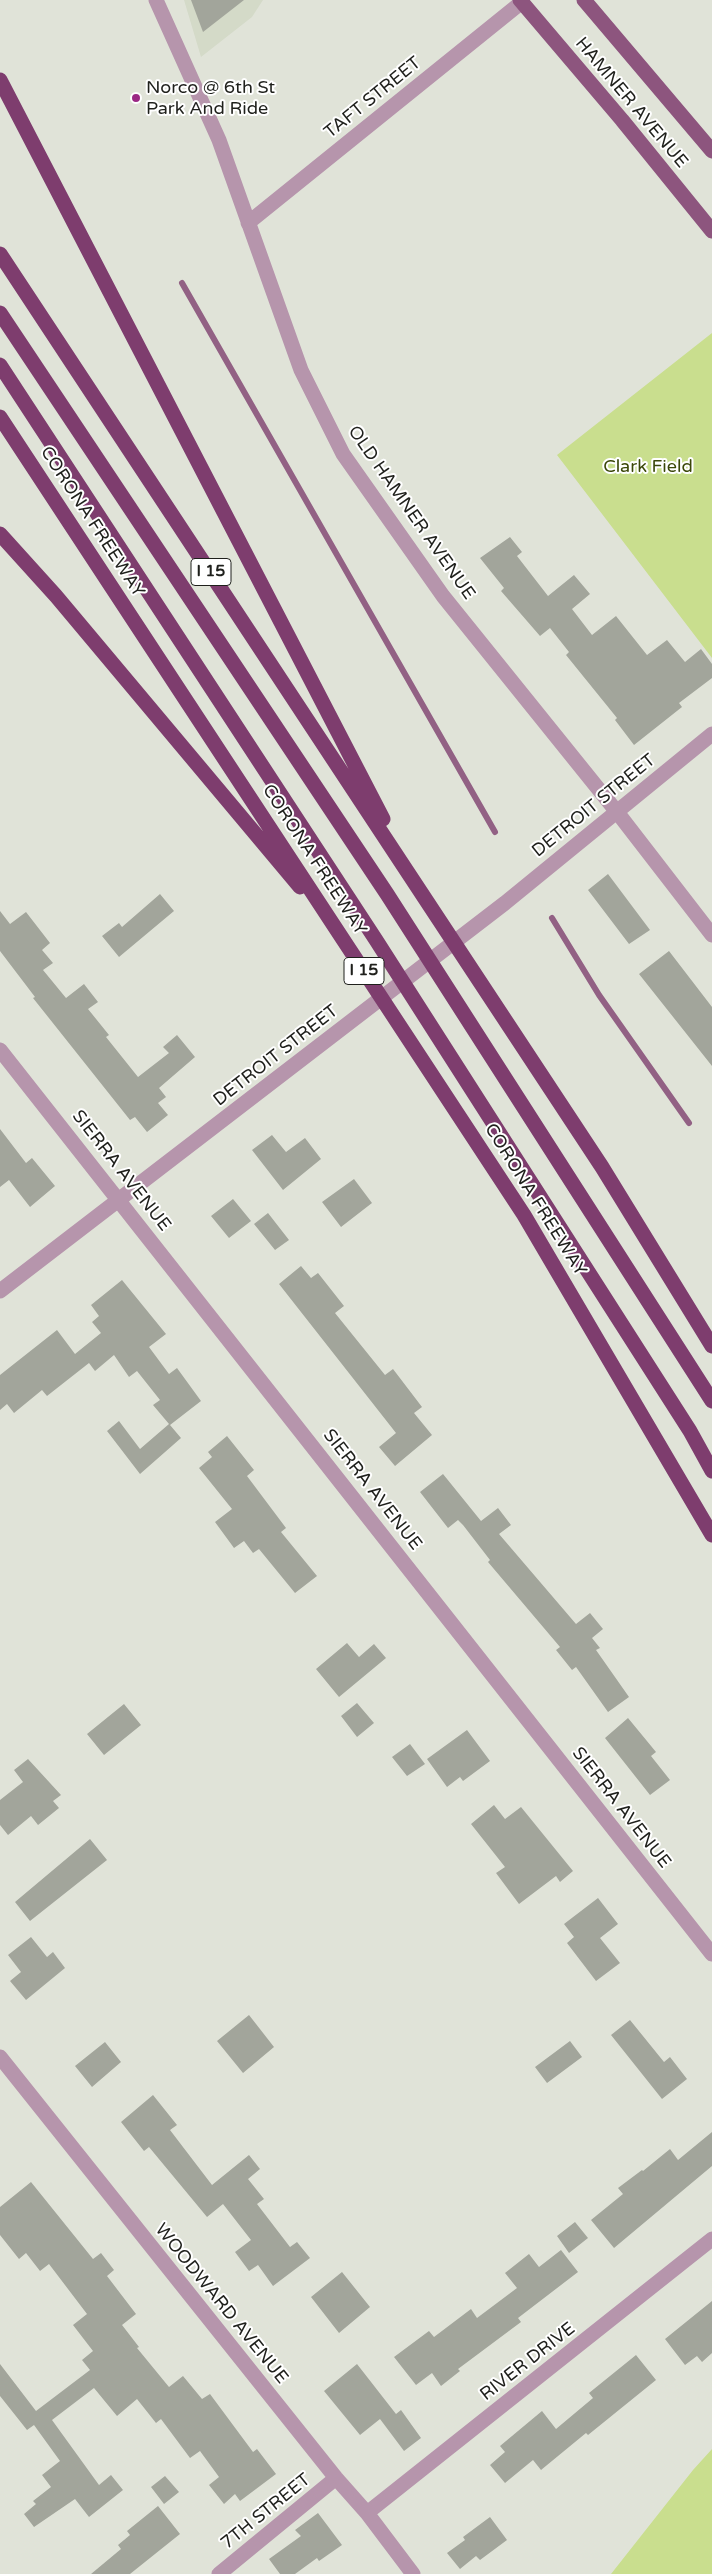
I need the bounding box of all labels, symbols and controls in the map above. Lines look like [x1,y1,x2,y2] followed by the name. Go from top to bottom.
[570,33,692,173] street label: HAMNER AVENUE
[320,52,426,144] street label: TAFT STREET
[146,77,275,120] place label: Norco @ 6th St Park And Ride
[130,92,142,104] marker: Norco @ 6th St Park And Ride
[343,422,479,604] street label: OLD HAMNER AVENUE
[35,443,149,601] street label: CORONA FREEWAY
[603,456,693,478] park label: Clark Field
[191,558,231,586] road number: I 15
[528,750,660,862] street label: DETROIT STREET
[257,781,371,939] street label: CORONA FREEWAY
[344,958,384,984] road number: I 15
[209,1001,343,1111] street label: DETROIT STREET
[67,1106,175,1236] street label: SIERRA AVENUE
[479,1120,591,1280] street label: CORONA FREEWAY
[318,1425,426,1555] street label: SIERRA AVENUE
[567,1743,675,1873] street label: SIERRA AVENUE
[150,2220,292,2388] street label: WOODWARD AVENUE
[476,2318,580,2406] street label: RIVER DRIVE
[217,2469,315,2555] street label: 7TH STREET

